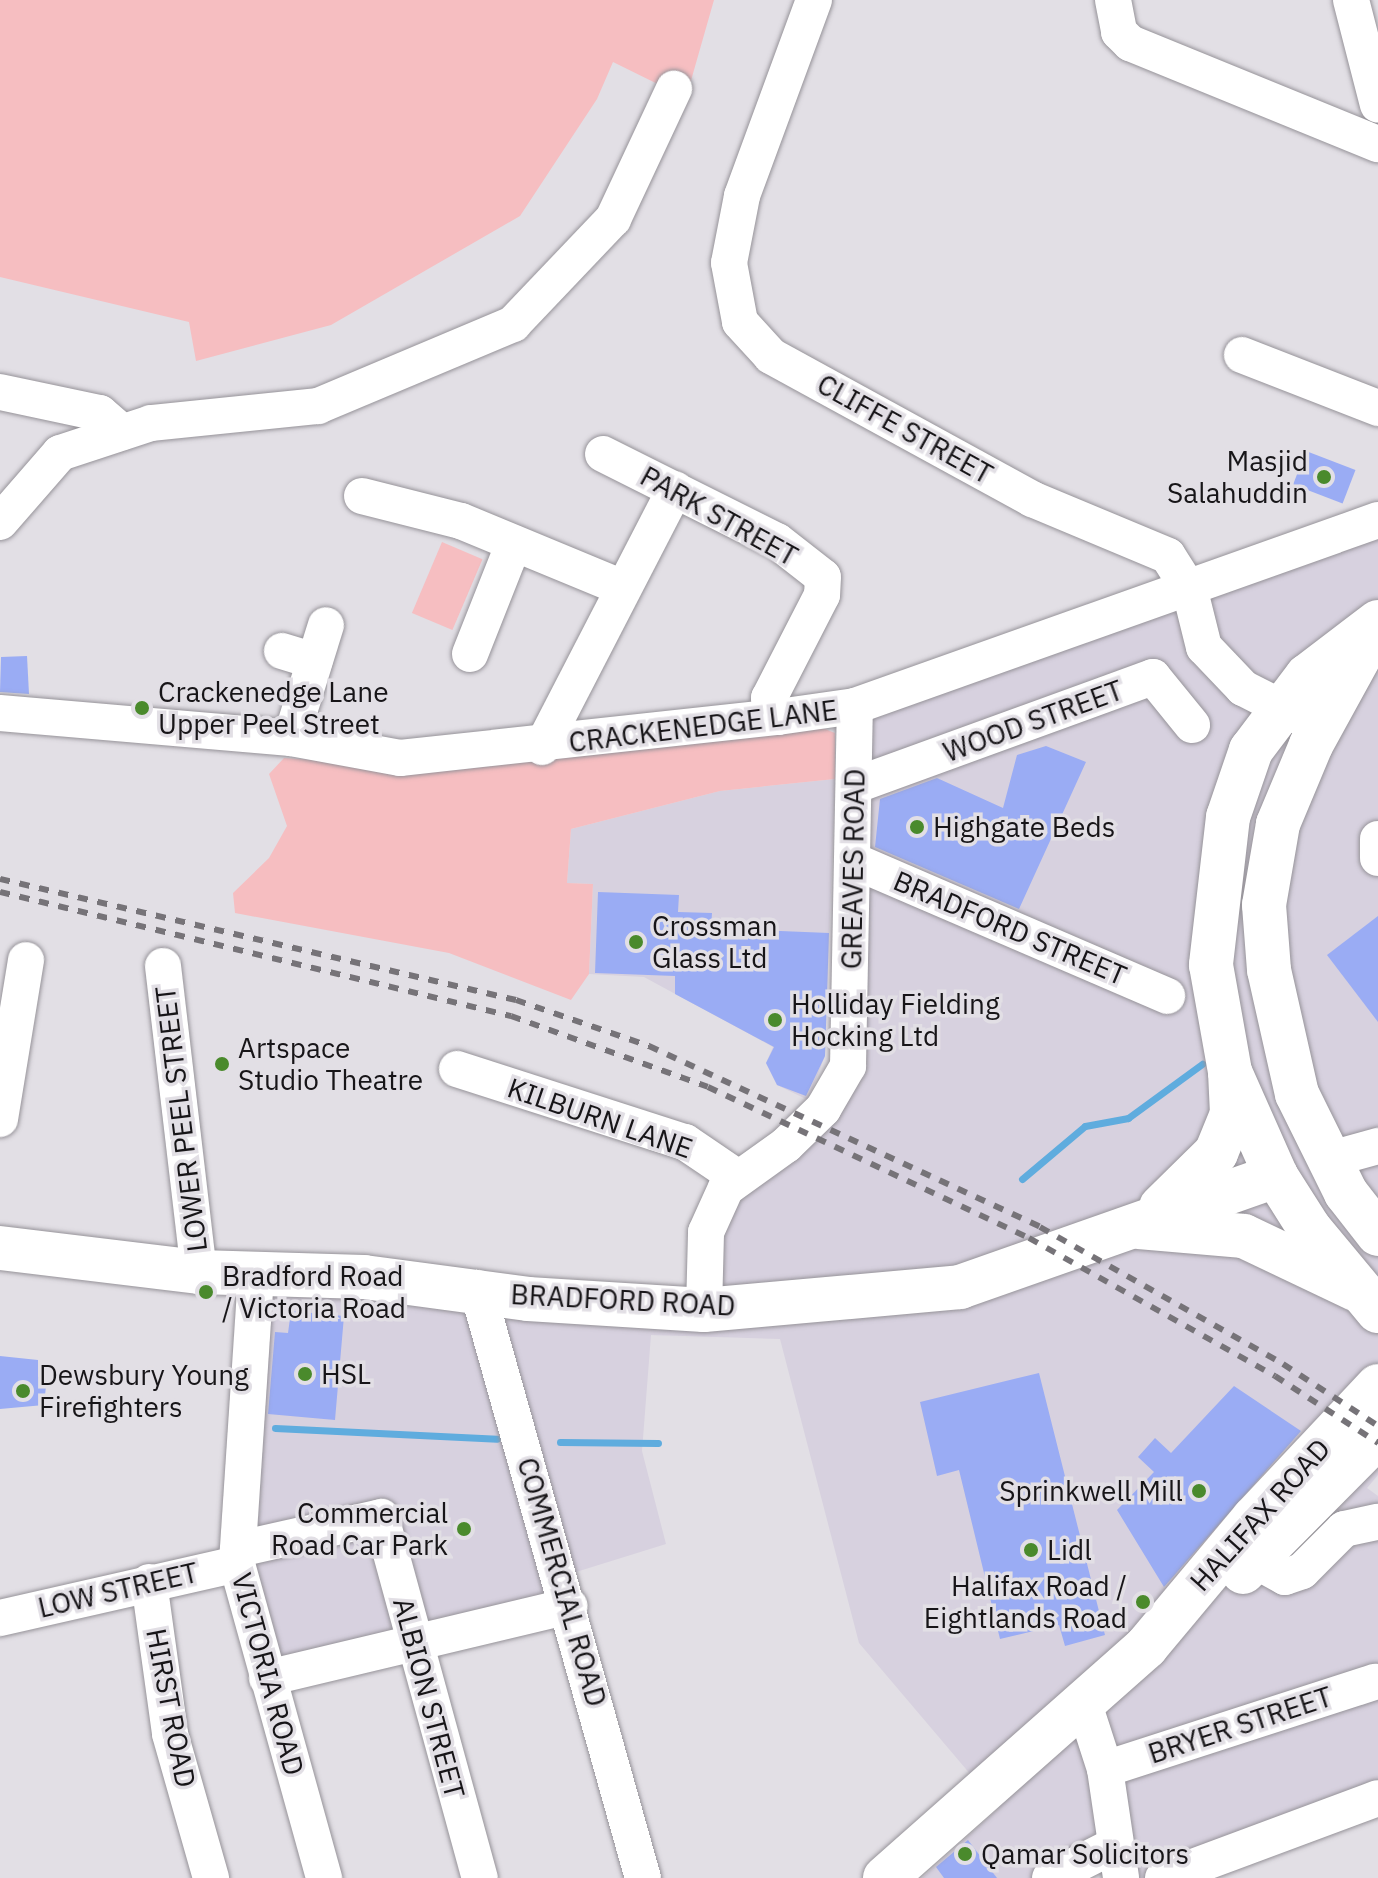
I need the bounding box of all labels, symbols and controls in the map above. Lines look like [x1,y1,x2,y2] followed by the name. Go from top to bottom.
[811,367,999,491] street label: CLIFFE STREET
[1167,444,1308,510] place label: Masjid Salahuddin
[635,459,803,573] street label: PARK STREET
[1315,468,1333,486] marker: Masjid Salahuddin
[939,673,1127,769] street label: WOOD STREET
[158,675,389,741] place label: Crackenedge Lane Upper Peel Street
[567,693,839,759] street label: CRACKENEDGE LANE
[133,699,151,717] marker: Crackenedge Lane Upper Peel Street
[834,768,872,970] street label: GREAVES ROAD
[933,810,1115,844] place label: Highgate Beds
[908,818,926,836] marker: Highgate Beds
[888,864,1132,992] street label: BRADFORD STREET
[652,909,778,975] place label: Crossman Glass Ltd
[627,933,645,951] marker: Crossman Glass Ltd
[148,984,214,1254] street label: LOWER PEEL STREET
[791,987,1000,1053] place label: Holliday Fielding Hocking Ltd
[766,1011,784,1029] marker: Holliday Fielding Hocking Ltd
[238,1031,423,1097] place label: Artspace Studio Theatre
[213,1055,231,1073] marker: Artspace Studio Theatre
[503,1071,697,1165] street label: KILBURN LANE
[222,1259,406,1325] place label: Bradford Road / Victoria Road
[510,1277,736,1323] street label: BRADFORD ROAD
[197,1283,215,1301] marker: Bradford Road / Victoria Road
[321,1357,371,1391] place label: HSL
[39,1358,249,1424] place label: Dewsbury Young Firefighters
[296,1365,314,1383] marker: HSL
[14,1382,32,1400] marker: Dewsbury Young Firefighters
[1183,1432,1337,1598] street label: HALIFAX ROAD
[510,1454,614,1710] street label: COMMERCIAL ROAD
[999,1474,1183,1508] place label: Sprinkwell Mill
[1190,1482,1208,1500] marker: Sprinkwell Mill
[271,1496,448,1562] place label: Commercial Road Car Park
[455,1520,473,1538] marker: Commercial Road Car Park
[1047,1533,1092,1567] place label: Lidl
[1022,1541,1040,1559] marker: Lidl
[35,1555,201,1625] street label: LOW STREET
[225,1569,311,1779] street label: VICTORIA ROAD
[924,1569,1127,1635] place label: Halifax Road / Eightlands Road
[1134,1593,1152,1611] marker: Halifax Road / Eightlands Road
[386,1594,472,1802] street label: ALBION STREET
[139,1626,203,1790] street label: HIRST ROAD
[1144,1679,1336,1771] street label: BRYER STREET
[981,1837,1189,1871] place label: Qamar Solicitors
[956,1845,974,1863] marker: Qamar Solicitors

